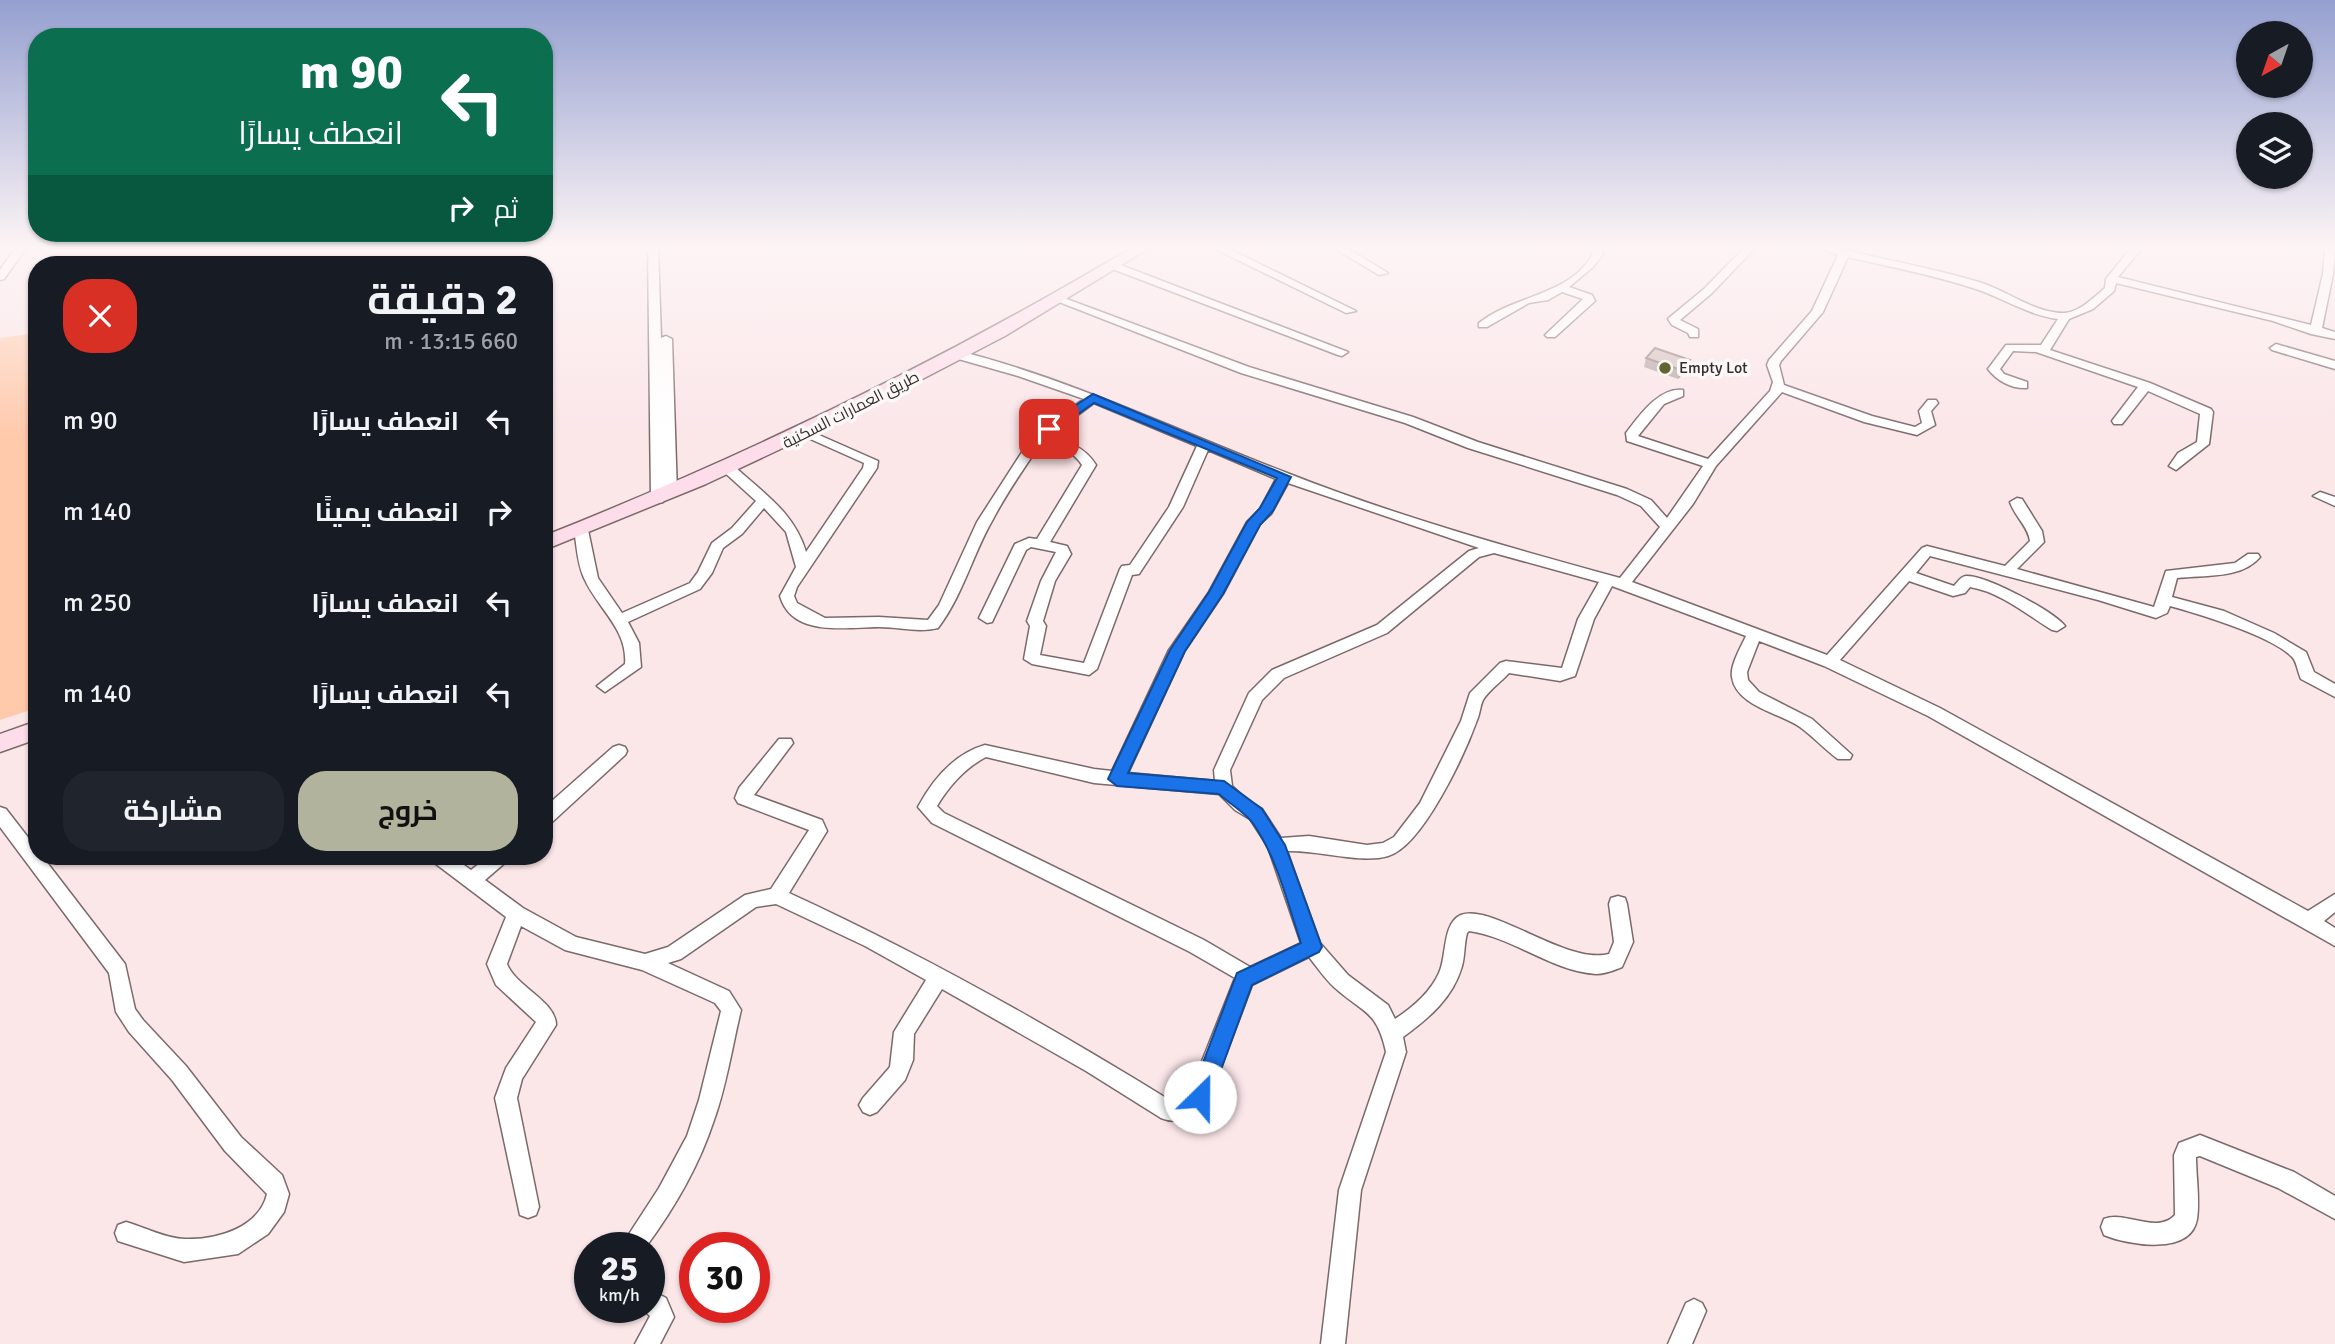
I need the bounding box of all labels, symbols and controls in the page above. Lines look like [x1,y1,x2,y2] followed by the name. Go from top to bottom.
[2236,21,2314,98] north arrow
[2236,21,2313,189] map controls
[300,42,403,102] text: 90 m
[427,56,518,147] icon: left
[2236,112,2313,189] button: layers
[238,114,403,153] text: انعطف يسارًا
[442,189,480,227] icon: right
[494,194,518,226] text: ثم
[367,275,518,326] text: 2 دقيقة
[63,279,137,353] button: close
[384,327,518,356] text: 660 m · 13:15
[1679,358,1748,378] place label: Empty Lot
[1657,360,1673,376] marker: Empty Lot
[779,367,923,453] street label: طريق العمارات السكنية
[1019,399,1079,459] pin
[480,402,518,440] icon: left
[63,405,118,437] text: 90 m
[311,406,459,438] text: انعطف يسارًا
[1030,410,1068,448] icon: arrive
[480,493,518,531] icon: right
[63,496,132,528] text: 140 m
[315,497,459,529] text: انعطف يمينًا
[480,584,518,622] icon: left
[63,587,132,619] text: 250 m
[311,588,459,620] text: انعطف يسارًا
[480,675,518,713] icon: left
[63,678,132,710] text: 140 m
[311,679,459,711] text: انعطف يسارًا
[63,771,284,851] button: مشاركة
[298,771,518,851] button: خروج
[1163,1060,1237,1134] position arrow
[679,1232,770,1323] speed limit sign: 30
[601,1247,638,1290] text: 25
[599,1284,640,1306] text: km/h

